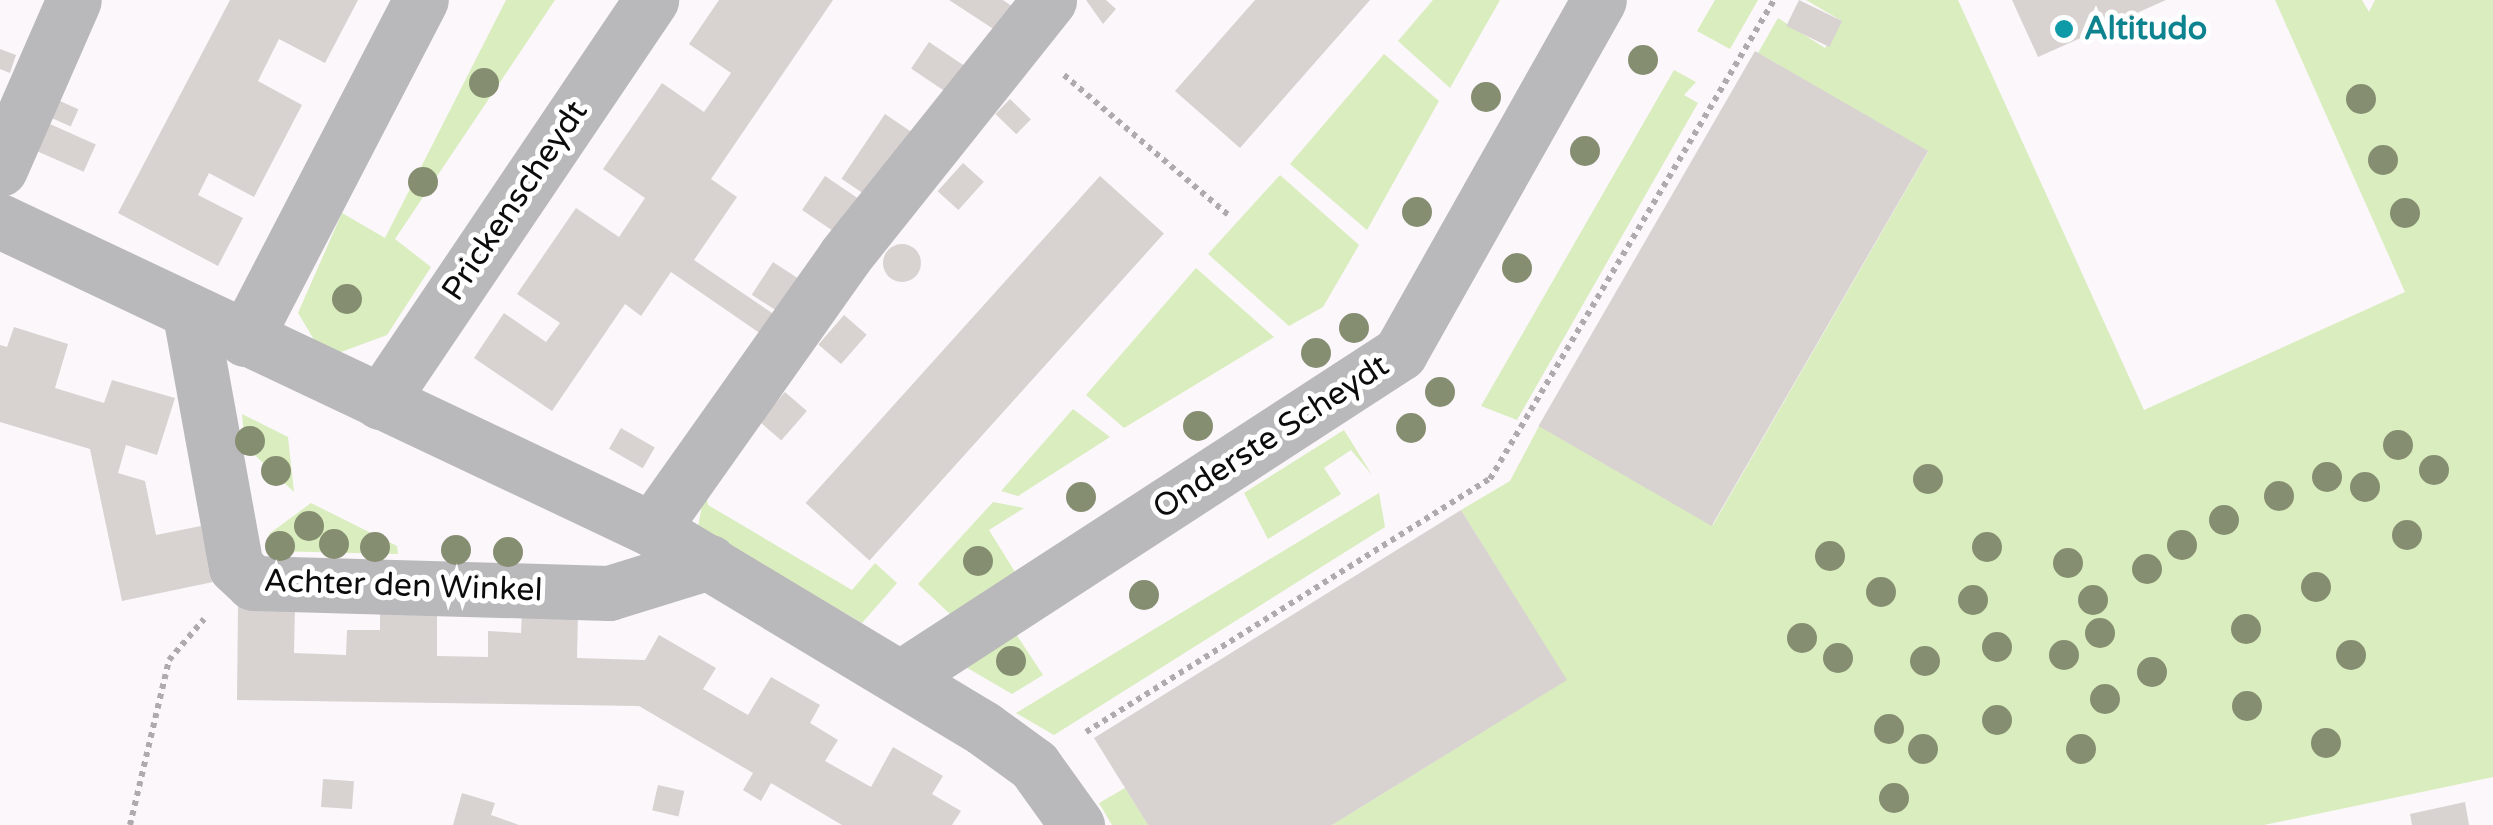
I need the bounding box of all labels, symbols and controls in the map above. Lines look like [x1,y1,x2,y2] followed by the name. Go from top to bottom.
[2084,10,2207,48] place label: Altitudo
[2053,18,2075,40] marker: Altitudo
[434,94,596,308] street label: Prickenscheydt
[1146,347,1396,527] street label: Onderste Scheydt
[263,562,543,610] street label: Achter den Winkel

